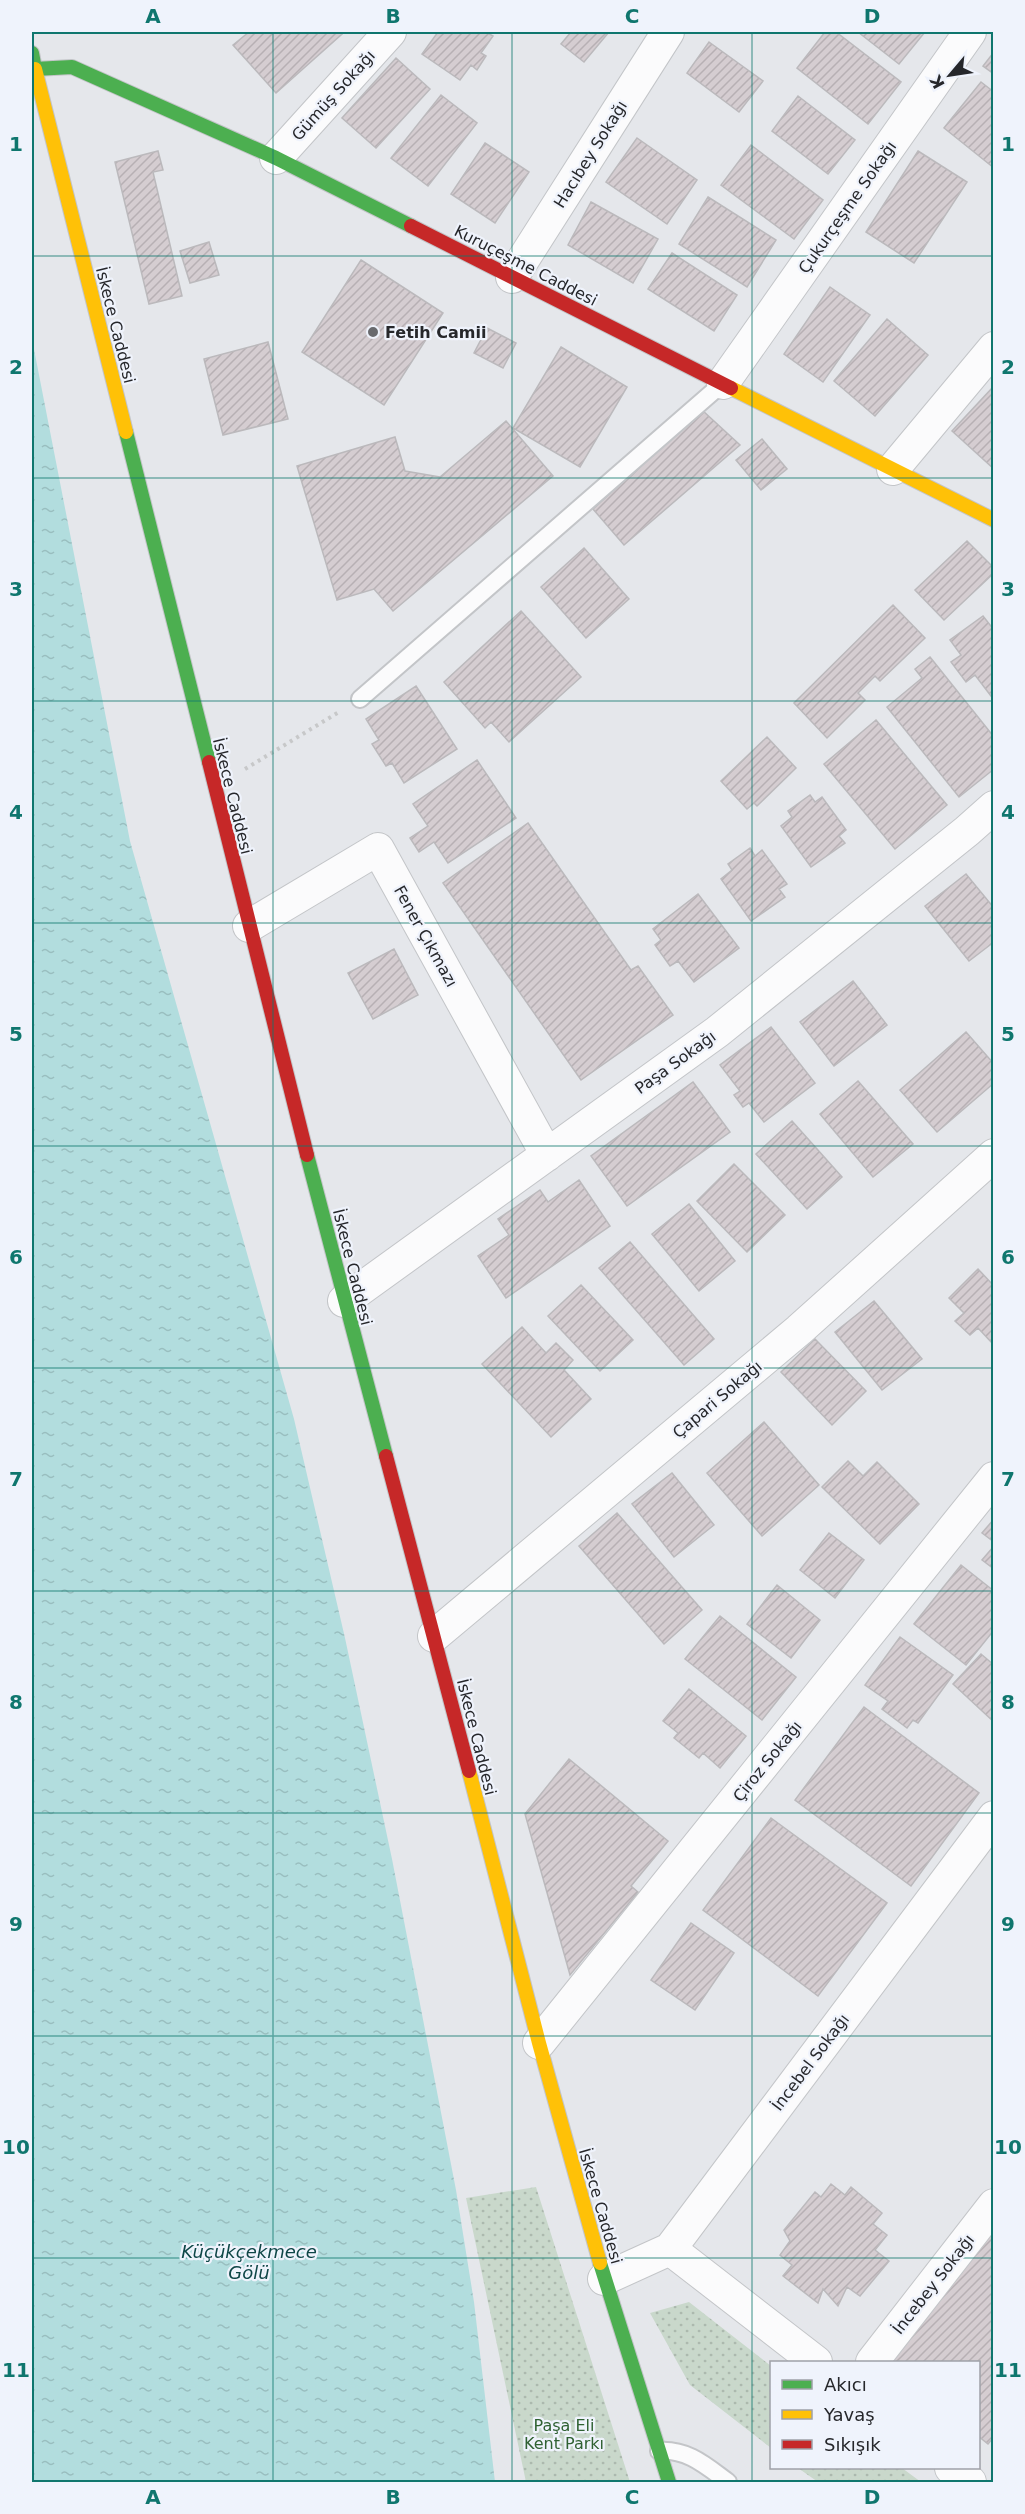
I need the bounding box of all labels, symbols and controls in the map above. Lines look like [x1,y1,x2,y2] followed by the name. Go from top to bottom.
[145,4,161,28] text: A
[385,4,401,28] text: B
[625,4,639,28] text: C
[864,4,880,28] text: D
[920,45,980,105] north arrow
[288,46,379,144] street label: Gümüş Sokağı
[926,71,949,92] text: K
[550,97,631,211] street label: Hacıbey Sokağı
[9,132,23,156] text: 1
[1001,132,1015,156] text: 1
[795,137,900,277] street label: Çukurçeşme Sokağı
[451,221,600,310] street label: Kuruçeşme Caddesi
[92,265,139,385] street label: İskece Caddesi
[385,323,486,342] place label: Fetih Camii
[366,325,380,339] marker: Fetih Camii
[9,355,23,379] text: 2
[1001,355,1015,379] text: 2
[9,577,23,601] text: 3
[1001,577,1015,601] text: 3
[209,736,256,856] street label: İskece Caddesi
[9,800,23,824] text: 4
[1001,800,1015,824] text: 4
[390,882,461,990] street label: Fener Çıkmazı
[9,1022,23,1046] text: 5
[1001,1022,1015,1046] text: 5
[631,1027,719,1098] street label: Paşa Sokağı
[329,1207,376,1327] street label: İskece Caddesi
[9,1245,23,1269] text: 6
[1001,1245,1015,1269] text: 6
[669,1357,766,1442] street label: Çapari Sokağı
[9,1467,23,1491] text: 7
[1001,1467,1015,1491] text: 7
[453,1677,500,1797] street label: İskece Caddesi
[9,1690,23,1714] text: 8
[1001,1690,1015,1714] text: 8
[729,1717,806,1806] street label: Çiroz Sokağı
[9,1912,23,1936] text: 9
[1001,1912,1015,1936] text: 9
[768,2010,853,2114] street label: İncebel Sokağı
[2,2135,30,2159] text: 10
[994,2135,1022,2159] text: 10
[575,2146,626,2266] street label: İskece Caddesi
[889,2231,978,2338] street label: İncebey Sokağı
[181,2241,317,2283] water label: Küçükçekmece Gölü
[2,2358,30,2382] text: 11
[994,2358,1022,2382] text: 11
[770,2361,980,2469] legend
[824,2374,867,2395] text: Akıcı
[823,2404,875,2425] text: Yavaş
[524,2416,604,2453] park label: Paşa Eli Kent Parkı
[824,2434,881,2455] text: Sıkışık
[145,2485,161,2509] text: A
[385,2485,401,2509] text: B
[625,2485,639,2509] text: C
[864,2485,880,2509] text: D

